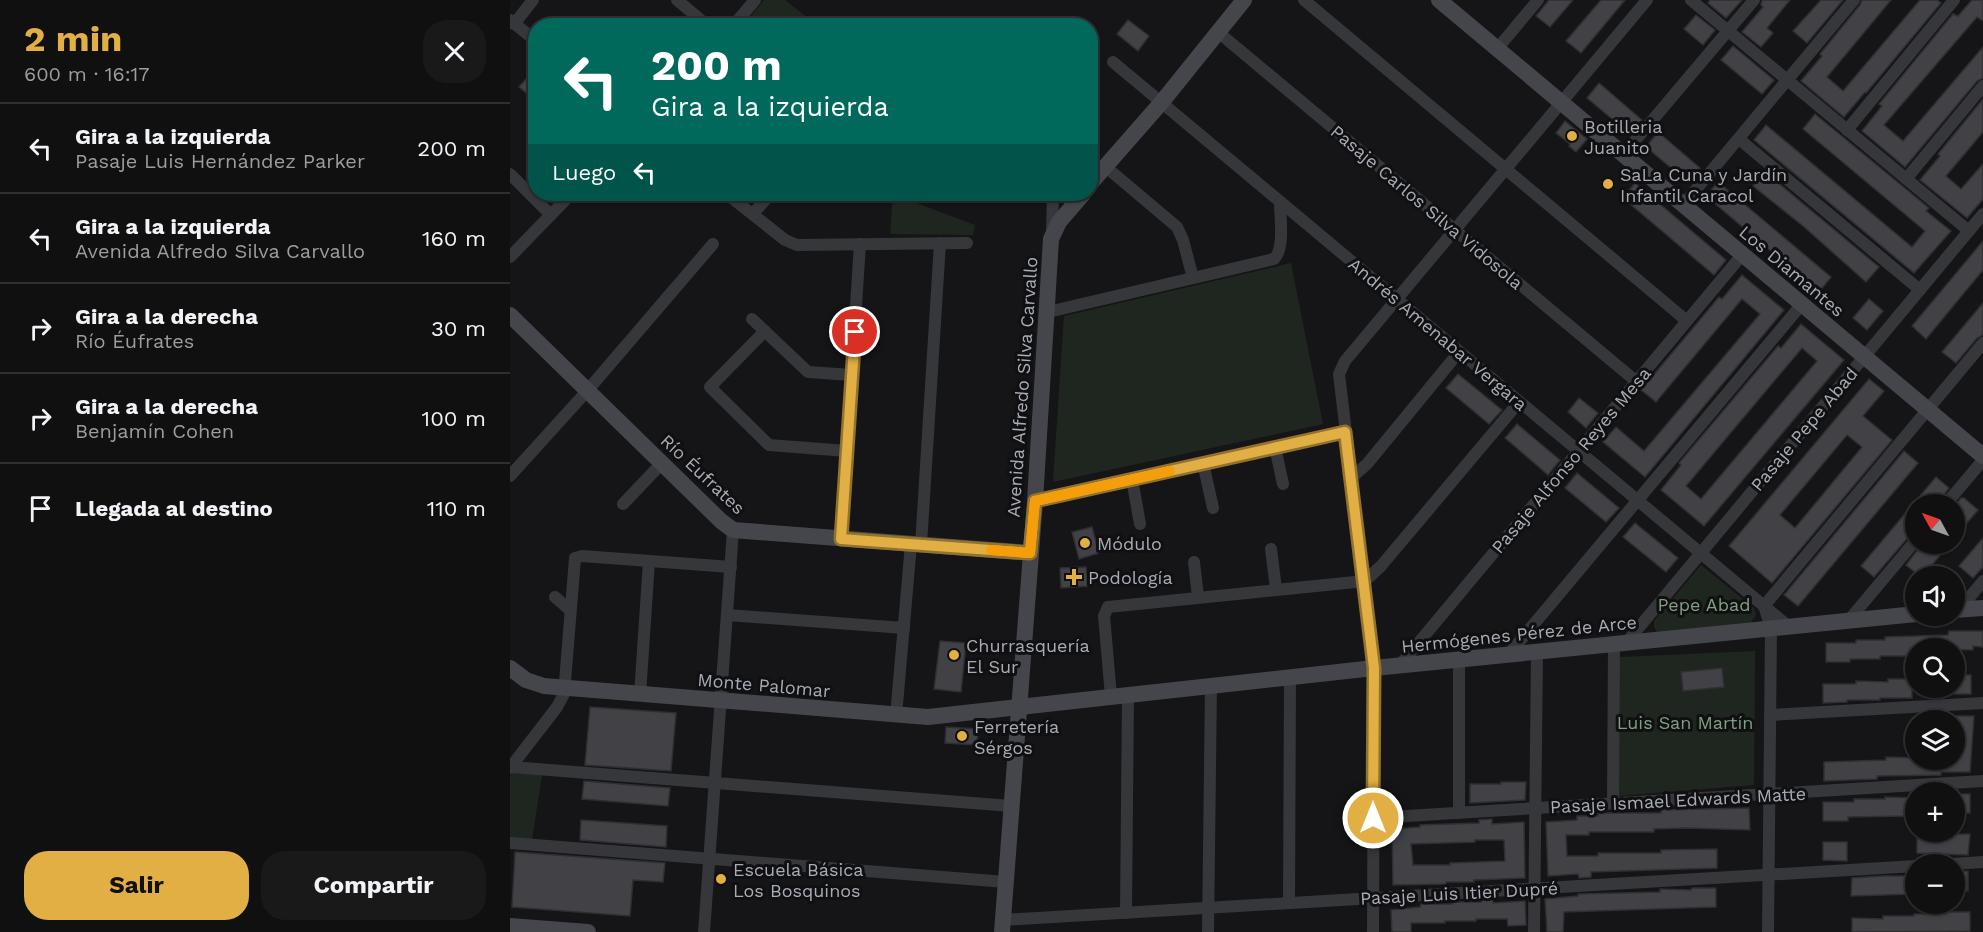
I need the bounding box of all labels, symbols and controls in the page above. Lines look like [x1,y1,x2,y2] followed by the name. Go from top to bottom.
[24,18,122,60] text: 2 min
[423,20,486,83] button: close
[651,41,782,90] text: 200 m
[552,42,630,120] icon: left
[24,62,150,86] text: 600 m · 16:17
[651,91,889,123] text: Gira a la izquierda
[1584,116,1662,158] place label: Botilleria Juanito
[1327,120,1527,294] street label: Pasaje Carlos Silva Vidosola
[75,124,271,149] text: Gira a la izquierda
[1565,129,1579,143] marker: Botilleria Juanito
[24,132,57,165] icon: left
[417,136,486,161] text: 200 m
[75,149,365,173] text: Pasaje Luis Hernández Parker
[628,156,661,189] icon: left
[552,160,616,185] text: Luego
[1620,164,1787,206] place label: SaLa Cuna y Jardín Infantil Caracol
[1601,177,1615,191] marker: SaLa Cuna y Jardín Infantil Caracol
[75,214,271,239] text: Gira a la izquierda
[1735,221,1849,321] street label: Los Diamantes
[24,222,57,255] icon: left
[422,226,486,251] text: 160 m
[75,239,365,263] text: Avenida Alfredo Silva Carvallo
[1344,253,1532,415] street label: Andrés Amenabar Vergara
[1002,256,1042,518] street label: Avenida Alfredo Silva Carvallo
[75,304,258,329] text: Gira a la derecha
[829,306,880,357] pin
[24,312,57,345] icon: right
[838,315,871,348] icon: arrive
[431,316,486,341] text: 30 m
[75,329,194,353] text: Río Éufrates
[1487,363,1655,557] street label: Pasaje Alfonso Reyes Mesa
[1746,363,1862,495] street label: Pasaje Pepe Abad
[75,394,258,419] text: Gira a la derecha
[24,402,57,435] icon: right
[422,406,486,431] text: 100 m
[75,419,234,443] text: Benjamín Cohen
[657,430,749,518] street label: Río Éufrates
[24,492,57,525] icon: arrive
[1905,494,1965,554] north arrow
[1905,494,1965,914] map controls
[75,496,273,521] text: Llegada al destino
[427,496,486,521] text: 110 m
[1097,533,1162,554] place label: Módulo
[1078,536,1092,550] marker: Módulo
[1905,566,1965,626] button: sound
[1088,567,1173,588] place label: Podología
[1065,568,1083,586] marker: Podología
[1658,594,1750,615] park label: Pepe Abad
[1400,611,1638,657] street label: Hermógenes Pérez de Arce
[966,635,1090,677] place label: Churrasquería El Sur
[1905,638,1965,698] button: search
[947,648,961,662] marker: Churrasquería El Sur
[697,669,831,701] street label: Monte Palomar
[1905,710,1965,770] button: layers
[1617,712,1753,733] park label: Luis San Martín
[974,716,1059,758] place label: Ferretería Sérgos
[955,729,969,743] marker: Ferretería Sérgos
[1905,782,1965,842] button: +
[1549,783,1807,817] street label: Pasaje Ismael Edwards Matte
[1341,786,1405,850] position arrow
[24,851,249,920] button: Salir
[261,851,486,920] button: Compartir
[1905,854,1965,914] button: −
[733,859,863,901] place label: Escuela Básica Los Bosquinos
[714,872,728,886] marker: Escuela Básica Los Bosquinos
[1360,877,1558,909] street label: Pasaje Luis Itier Dupré

